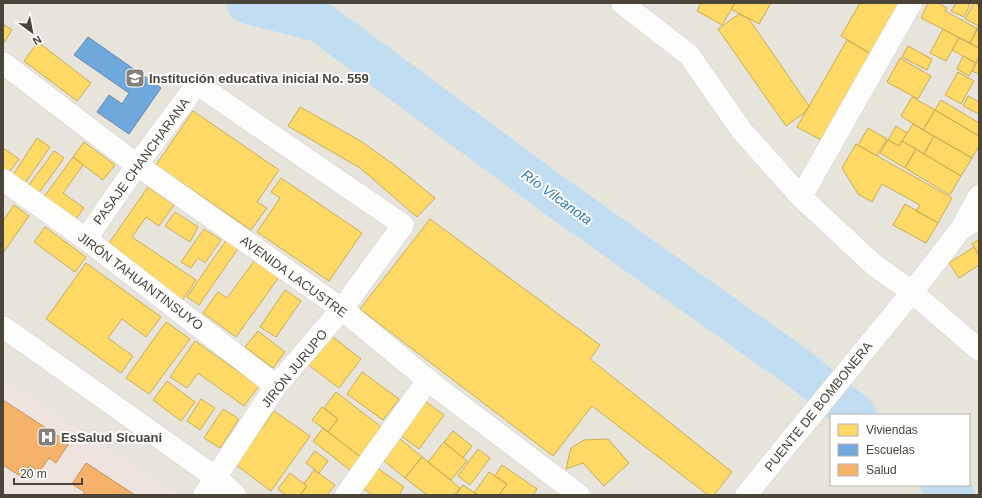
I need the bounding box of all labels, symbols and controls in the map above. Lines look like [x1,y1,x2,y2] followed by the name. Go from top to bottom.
[12,12,52,52] north arrow
[31,33,44,48] text: N
[124,67,146,89] school or university icon: Institución educativa inicial No. 559
[149,71,369,86] place label: Institución educativa inicial No. 559
[90,95,193,228] street label: PASAJE CHANCHARANA
[519,166,595,228] water label: Río Vilcanota
[75,229,206,333] street label: JIRÓN TAHUANTINSUYO
[237,233,350,320] street label: AVENIDA LACUSTRE
[258,326,330,410] street label: JIRÓN JURUPO
[761,338,876,474] street label: PUENTE DE BOMBONERA
[830,414,970,486] legend
[866,423,918,437] text: Viviendas
[36,426,58,448] hospital icon: EsSalud Sicuani
[61,430,162,445] place label: EsSalud Sicuani
[866,443,915,457] text: Escuelas
[14,460,82,486] scale bar
[866,463,897,477] text: Salud
[20,467,47,481] text: 20 m

